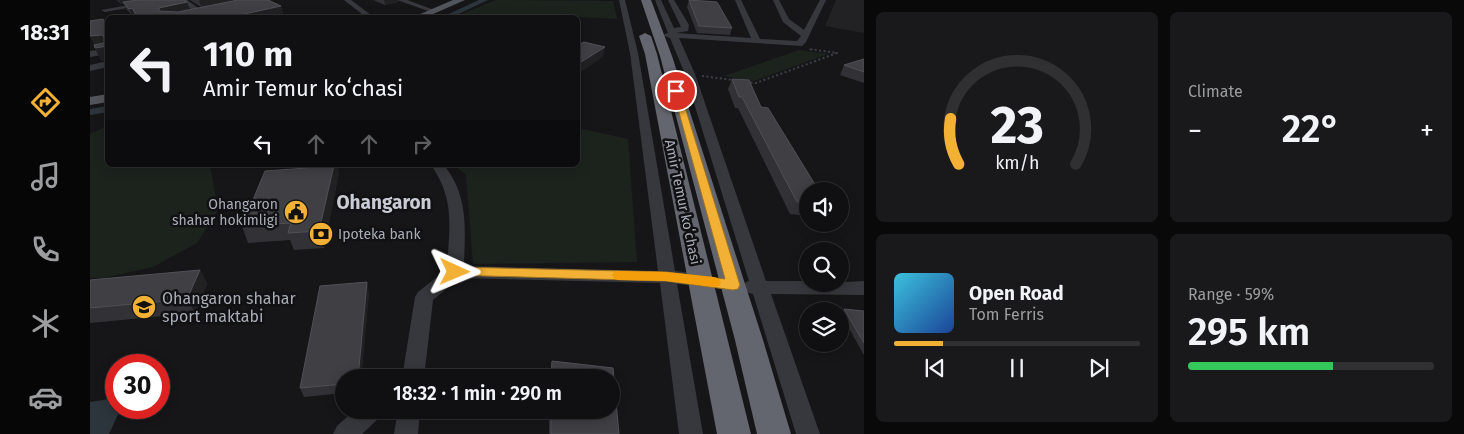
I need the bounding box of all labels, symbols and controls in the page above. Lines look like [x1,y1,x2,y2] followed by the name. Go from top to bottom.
[20,19,70,46] text: 18:31
[203,33,293,75] text: 110 m
[120,35,185,100] icon: left
[655,70,697,112] pin
[203,75,403,102] text: Amir Temur koʻchasi
[662,77,690,105] icon: arrive
[1188,82,1243,101] text: Climate
[28,85,63,120] icon: directions
[990,94,1044,157] text: 23
[1282,106,1340,152] text: 22°
[1188,114,1202,147] text: −
[1420,114,1434,147] text: +
[249,130,277,158] icon: left
[302,130,330,158] icon: ahead
[355,130,383,158] icon: ahead
[408,130,436,158] icon: right
[661,138,704,266] street label: Amir Temur koʻchasi
[995,152,1039,174] text: km/h
[28,159,63,194] icon: music
[799,182,849,352] map controls
[799,182,849,232] button: sound
[336,191,432,214] district label: Ohangaron
[172,196,278,229] place label: Ohangaron shahar hokimligi
[283,199,309,225] public building icon: Ohangaron shahar hokimligi
[308,221,334,247] bank icon: Ipoteka bank
[338,226,421,243] place label: Ipoteka bank
[28,232,63,267] icon: phone
[799,242,849,292] button: search
[428,245,480,297] position arrow
[969,282,1064,305] text: Open Road
[1188,285,1274,304] text: Range · 59%
[162,289,297,326] place label: Ohangaron shahar sport maktabi
[131,294,157,320] school or university icon: Ohangaron shahar sport maktabi
[799,302,849,352] button: layers
[969,305,1044,324] text: Tom Ferris
[28,306,63,341] icon: climate
[1188,309,1310,355] text: 295 km
[105,354,170,419] speed limit sign: 30
[921,354,949,382] icon: previous
[1003,354,1031,382] icon: pause
[1085,354,1113,382] icon: next
[28,380,63,415] icon: car
[393,382,562,405] text: 18:32 · 1 min · 290 m

